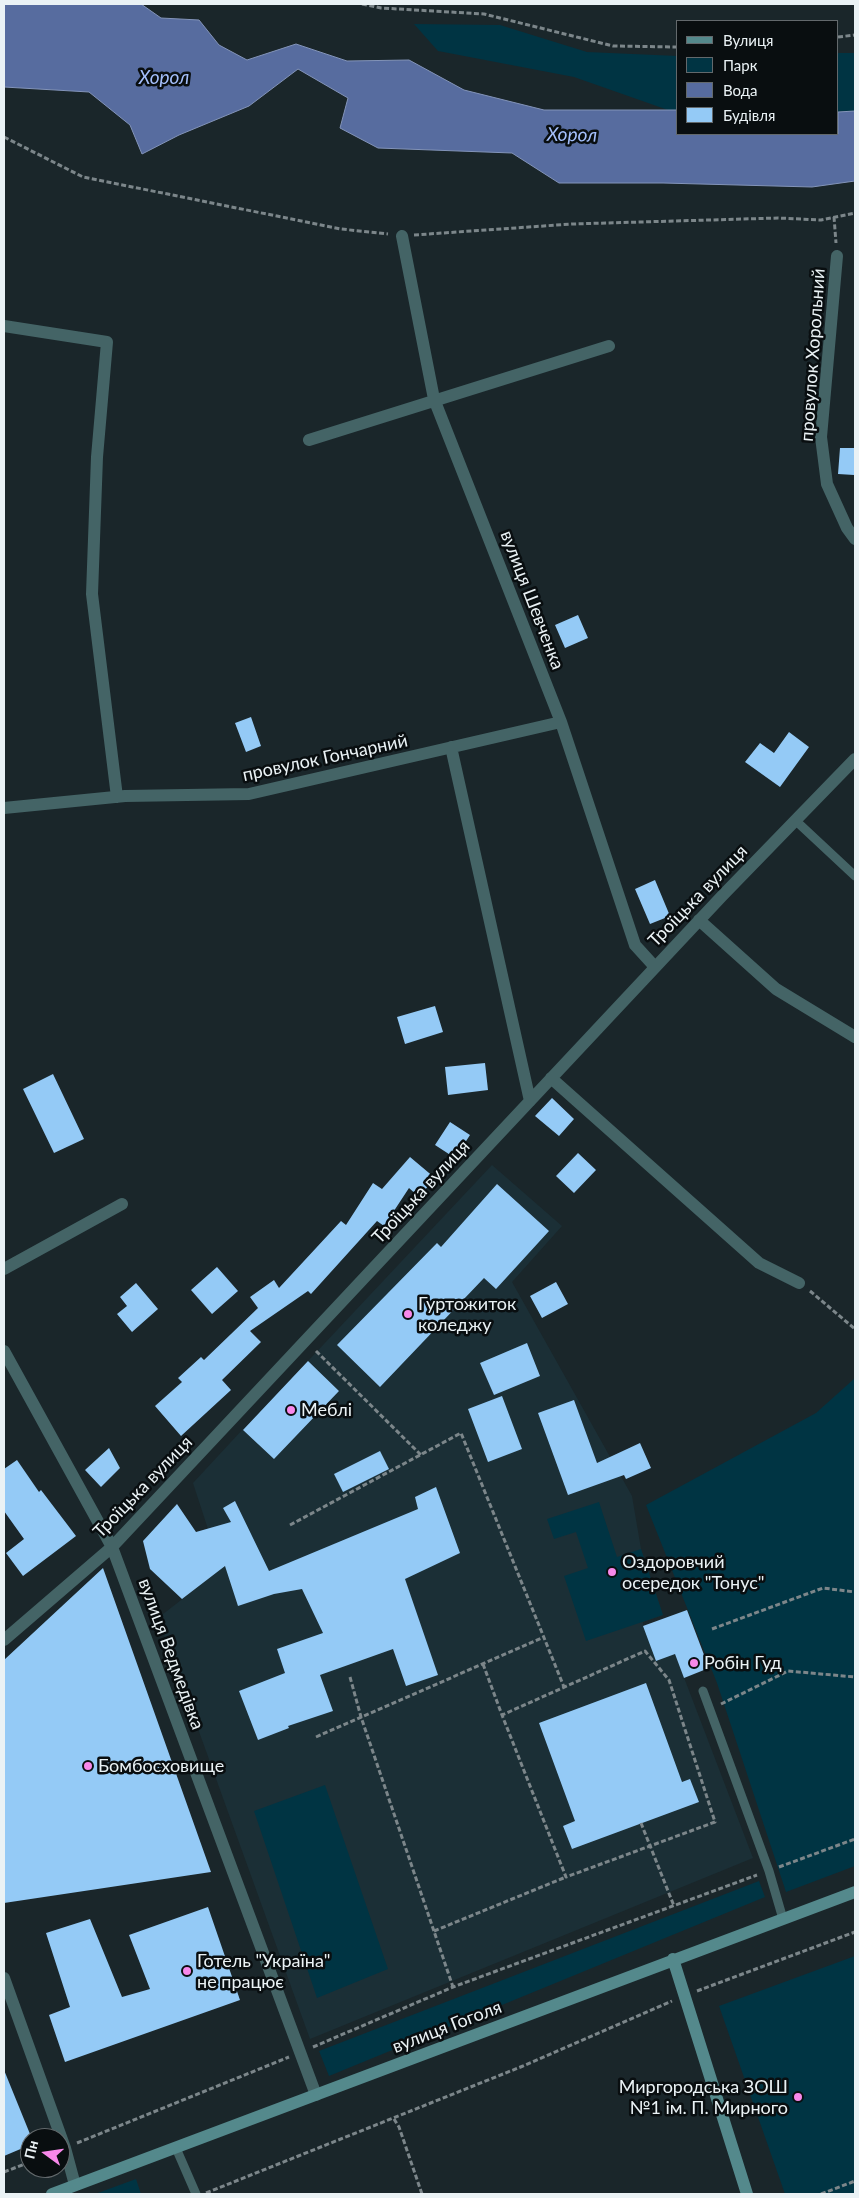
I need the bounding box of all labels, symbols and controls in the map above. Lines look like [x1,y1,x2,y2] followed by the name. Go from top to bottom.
[676,20,839,135] legend
[723,31,773,49] text: Вулиця
[723,56,757,74] text: Парк
[139,67,189,89] water label: Хорол
[723,81,758,99] text: Вода
[723,106,775,124] text: Будівля
[547,123,597,147] water label: Хорол
[796,268,830,442] street label: провулок Хорольний
[496,527,568,673] street label: вулиця Шевченка
[240,730,410,786] street label: провулок Гончарний
[644,841,752,951] street label: Троїцька вулиця
[368,1136,474,1248] street label: Троїцька вулиця
[418,1293,516,1336] place label: Гуртожиток коледжу
[402,1308,414,1320] marker: Гуртожиток коледжу
[301,1399,352,1421] place label: Меблі
[285,1404,297,1416] marker: Меблі
[89,1432,197,1542] street label: Троїцька вулиця
[622,1551,764,1594] place label: Оздоровчий осередок "Тонус"
[606,1566,618,1578] marker: Оздоровчий осередок "Тонус"
[134,1575,208,1733] street label: вулиця Ведмедівка
[704,1652,782,1674] place label: Робін Гуд
[688,1657,700,1669] marker: Робін Гуд
[98,1755,224,1777] place label: Бомбосховище
[82,1760,94,1772] marker: Бомбосховище
[197,1950,330,1992] place label: Готель "Україна" не працює
[181,1965,193,1977] marker: Готель "Україна" не працює
[389,1996,505,2058] street label: вулиця Гоголя
[619,2076,788,2118] place label: Миргородська ЗОШ №1 ім. П. Мирного
[792,2091,804,2103] marker: Миргородська ЗОШ №1 ім. П. Мирного
[20,2128,70,2178] north arrow
[20,2139,41,2160] text: Пн

